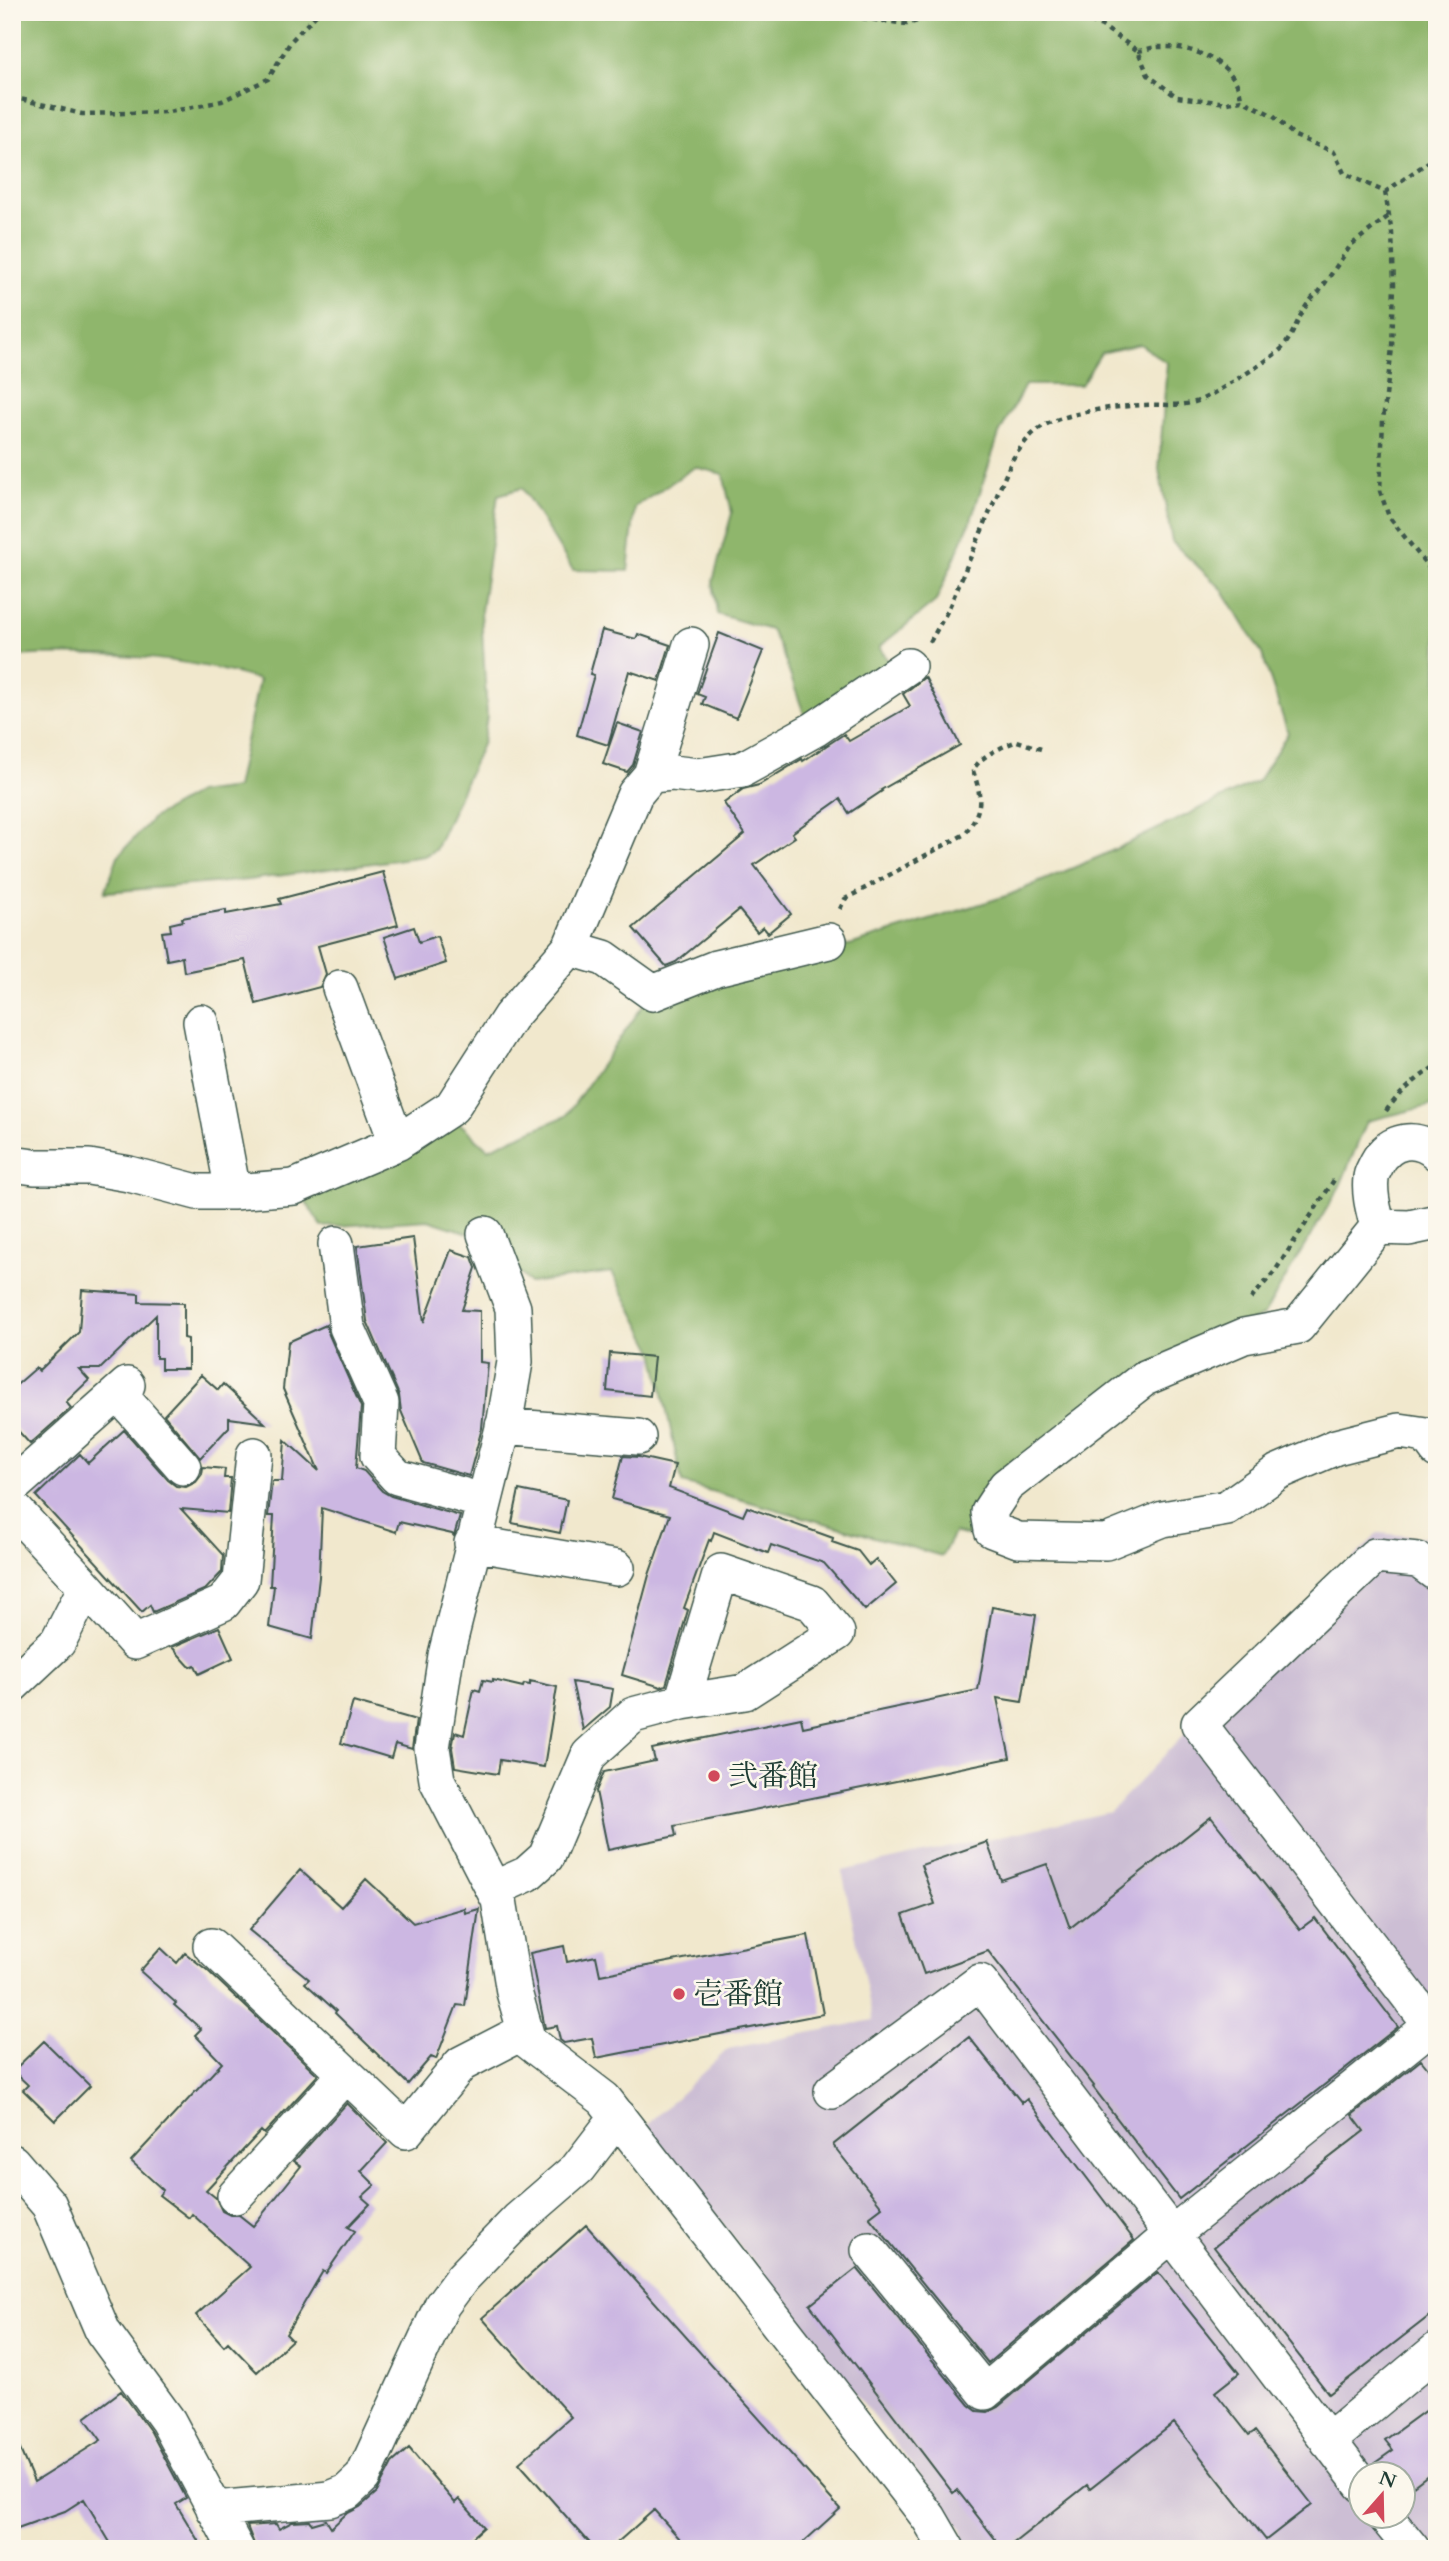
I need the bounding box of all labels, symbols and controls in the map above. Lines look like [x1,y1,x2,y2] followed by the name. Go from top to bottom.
[728,1756,818,1797] place label: 弐番館
[706,1768,722,1784] marker: 弐番館
[693,1974,783,2015] place label: 壱番館
[671,1986,687,2002] marker: 壱番館
[1348,2460,1418,2530] north arrow
[1375,2465,1400,2495] text: N

